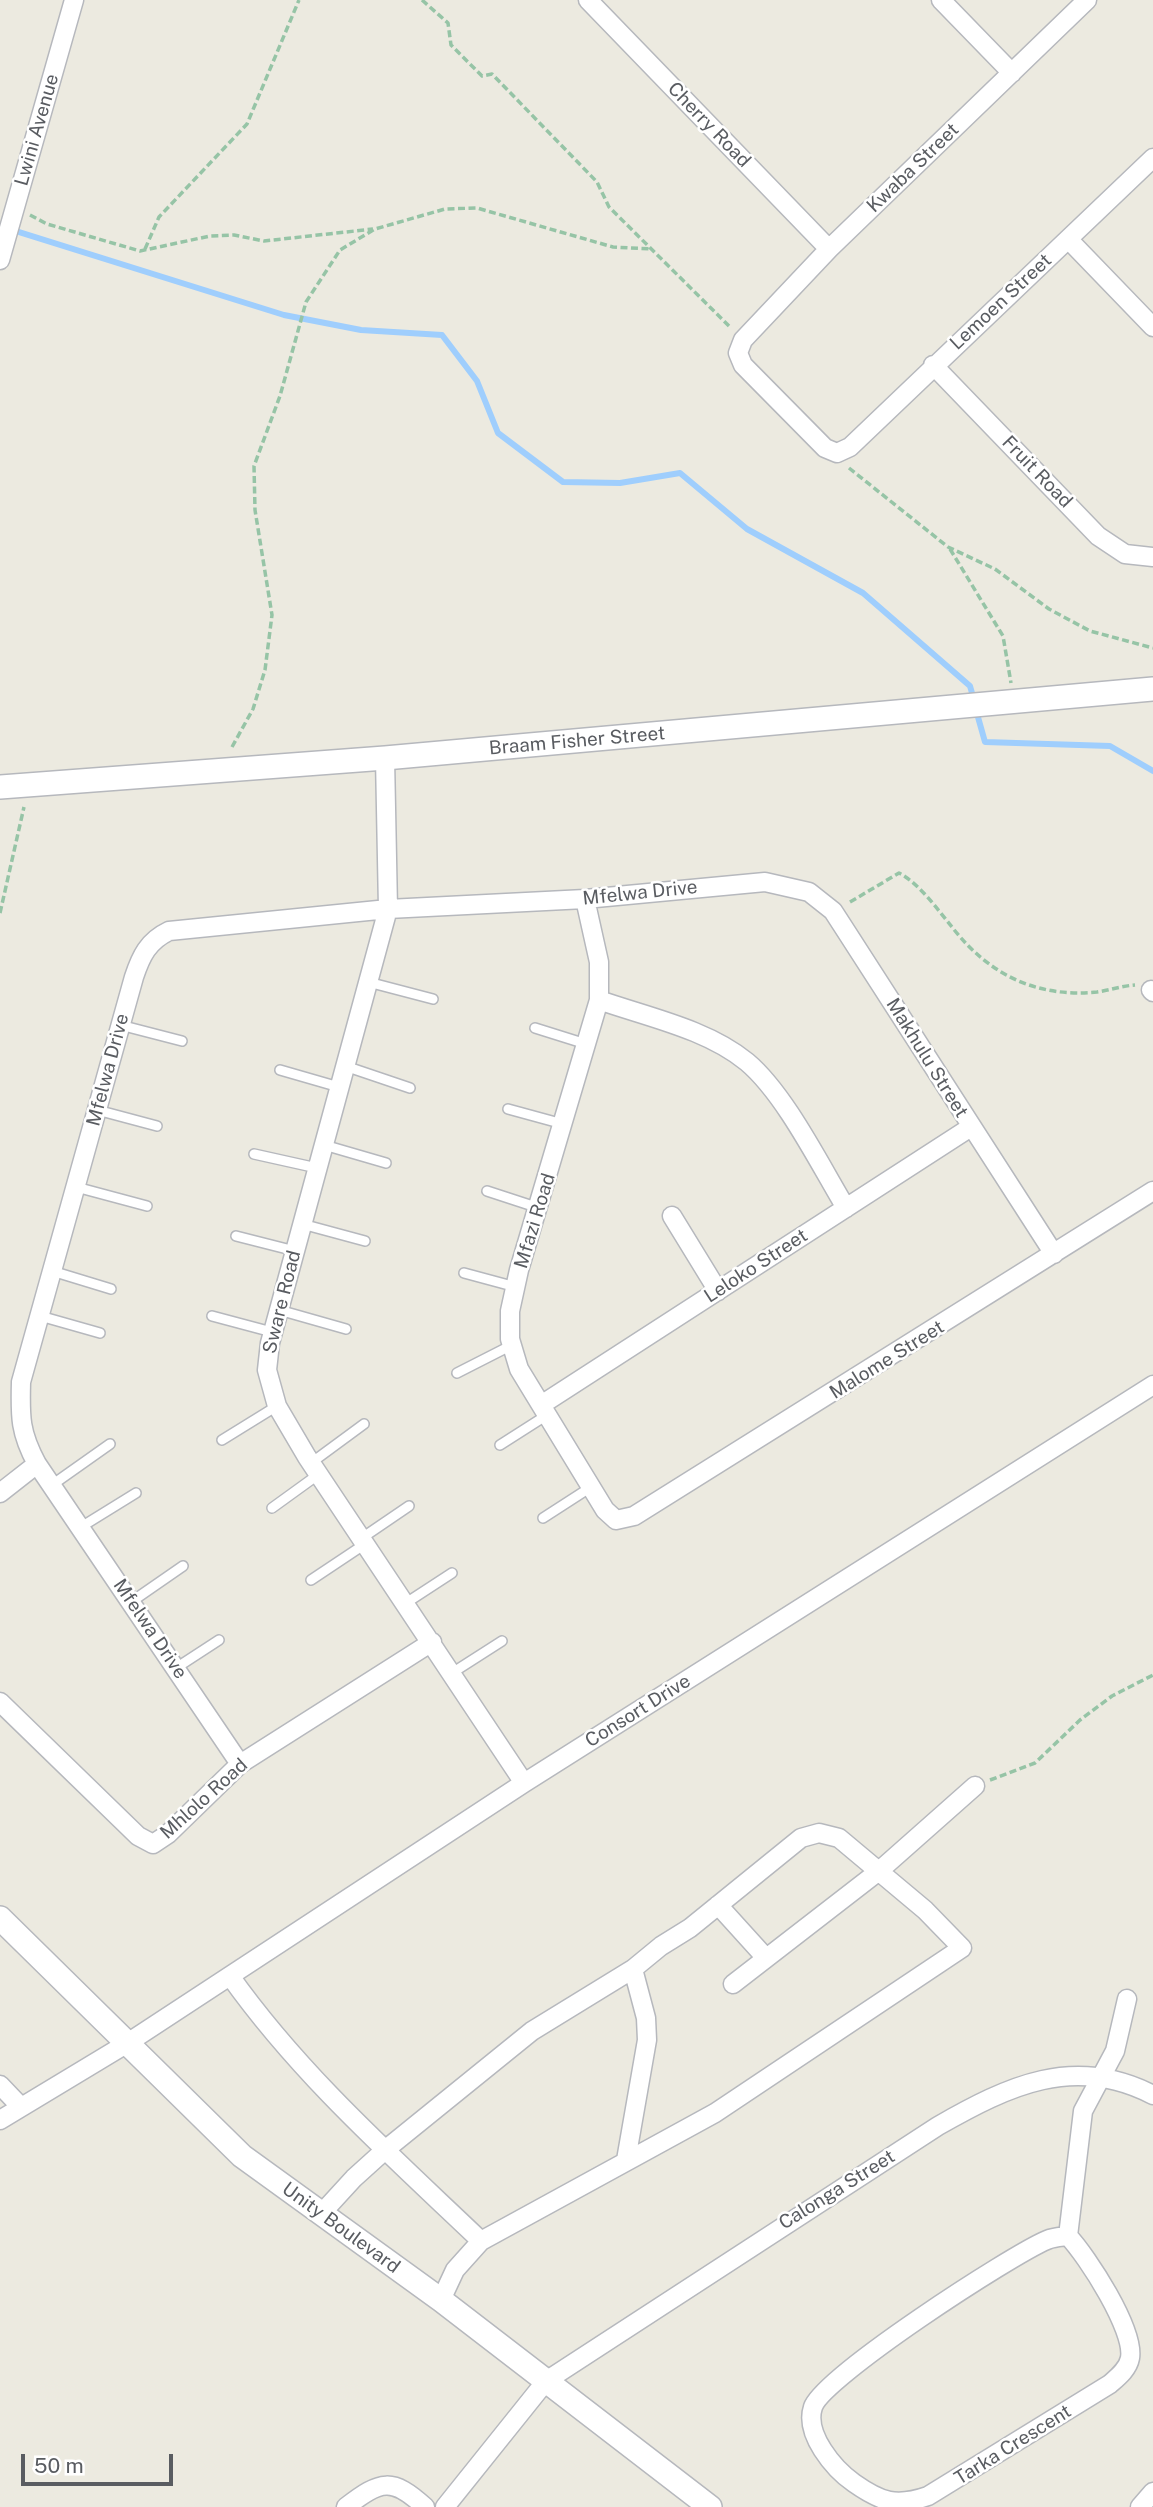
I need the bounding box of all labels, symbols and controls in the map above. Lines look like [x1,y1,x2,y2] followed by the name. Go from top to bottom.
[10,71,64,189] street label: Lwini Avenue
[663,78,755,172] street label: Cherry Road
[862,118,964,218] street label: Kwaba Street
[946,249,1056,355] street label: Lemoen Street
[997,431,1077,513] street label: Fruit Road
[488,722,666,760] street label: Braam Fisher Street
[581,876,699,910] street label: Mfelwa Drive
[881,994,973,1122] street label: Makhulu Street
[82,1011,134,1129] street label: Mfelwa Drive
[510,1171,560,1271] street label: Mfazi Road
[700,1224,812,1308] street label: Leloko Street
[258,1248,306,1356] street label: Sware Road
[826,1316,948,1404] street label: Malome Street
[108,1575,192,1683] street label: Mfelwa Drive
[581,1670,695,1752] street label: Consort Drive
[156,1754,252,1844] street label: Mhlolo Road
[775,2145,899,2235] street label: Calonga Street
[278,2178,404,2278] street label: Unity Boulevard
[950,2400,1076,2490] street label: Tarka Crescent
[24,2440,177,2484] scale bar
[34,2453,84,2478] text: 50 m

